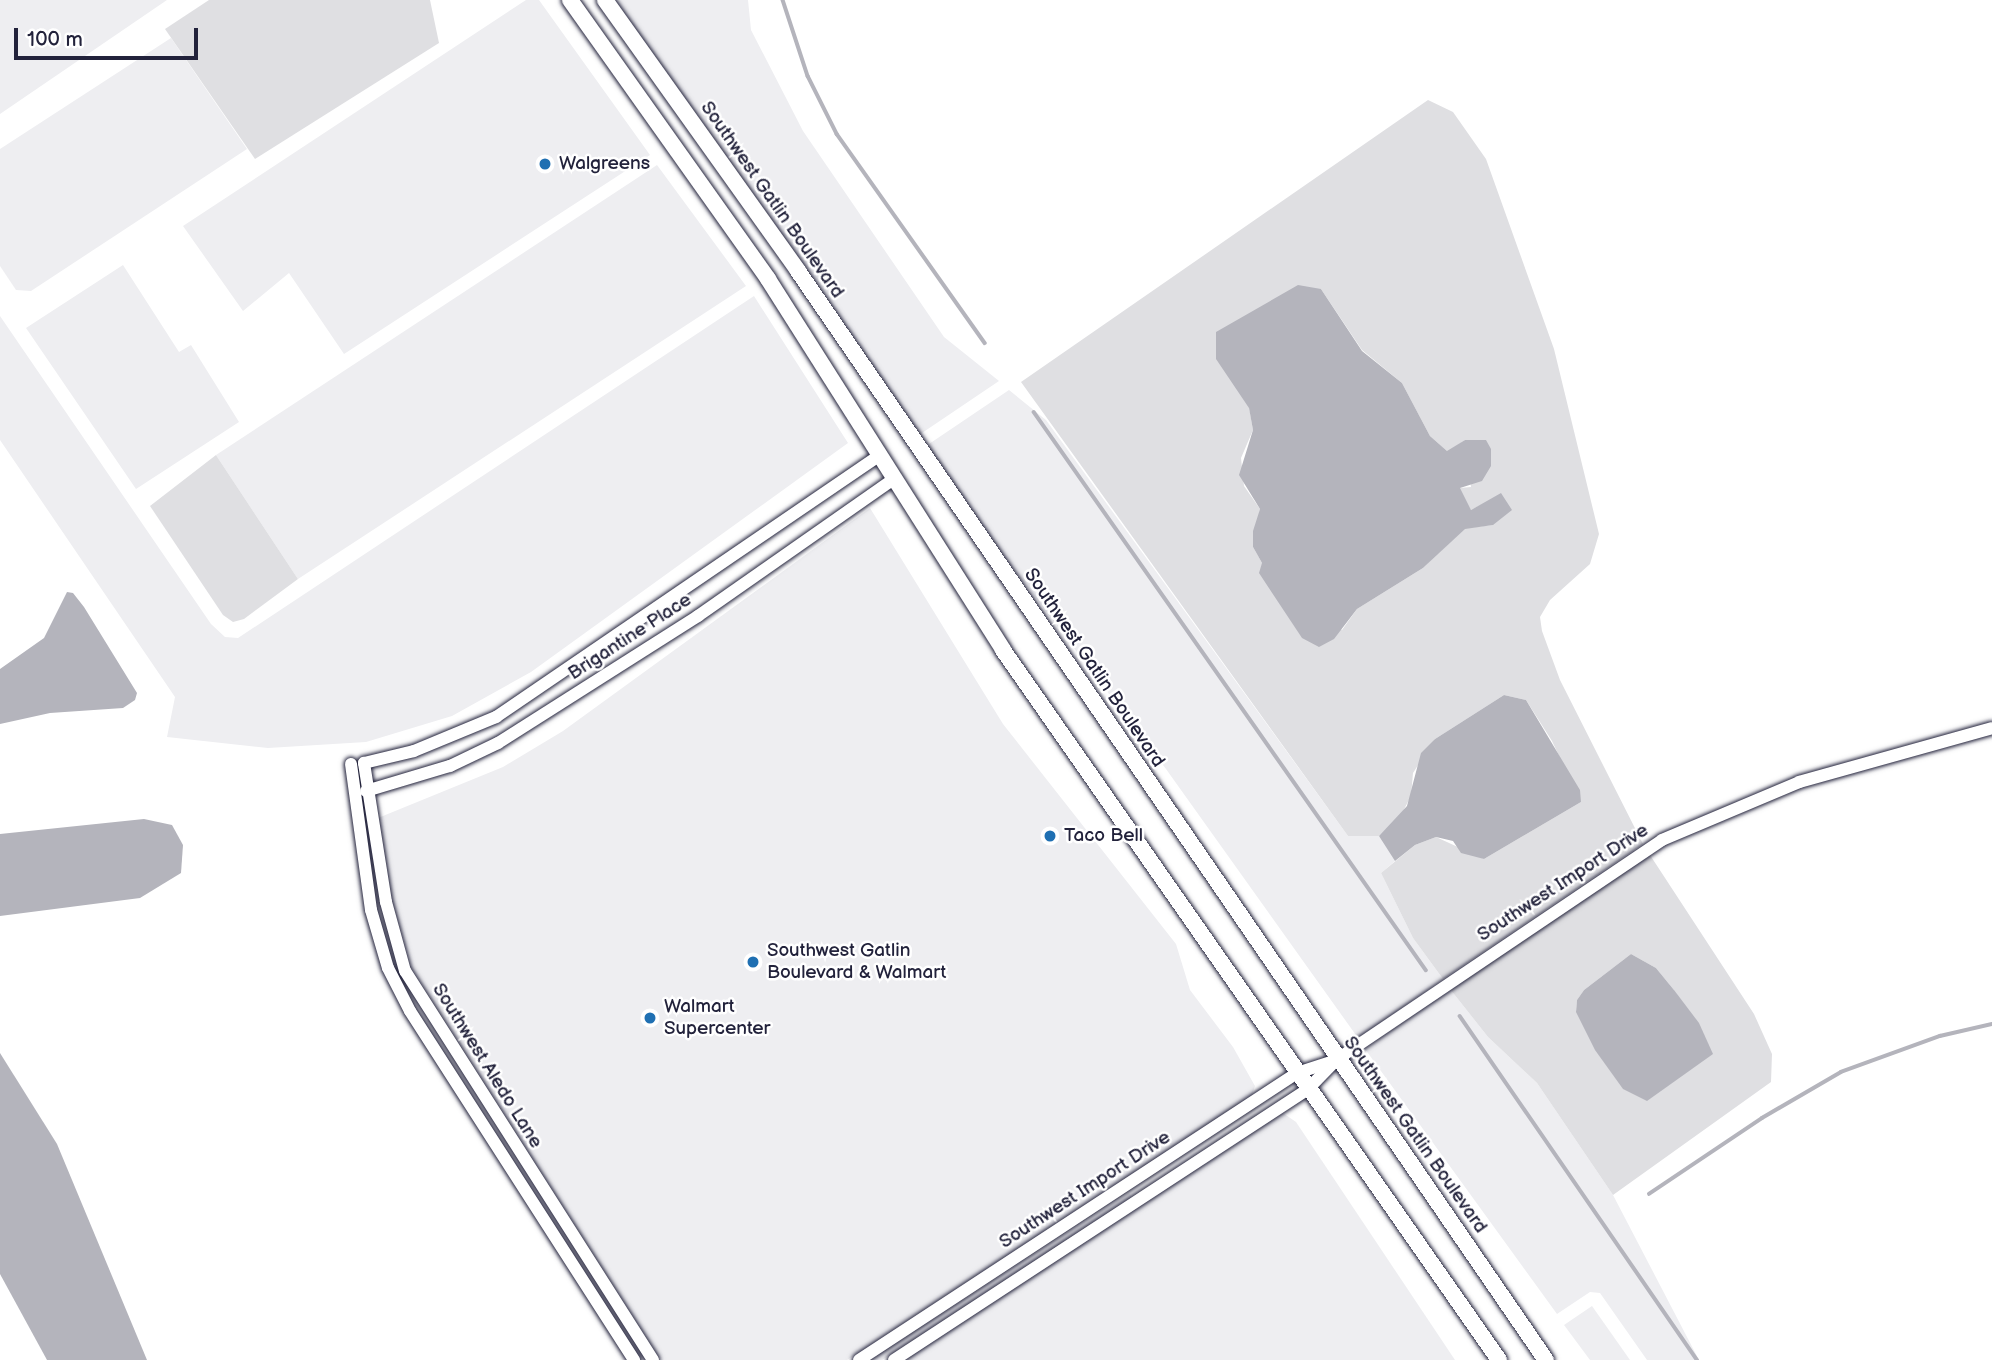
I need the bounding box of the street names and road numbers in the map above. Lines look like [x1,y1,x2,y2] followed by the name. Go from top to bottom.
[695,97,849,303] street label: Southwest Gatlin Boulevard
[1019,564,1169,772] street label: Southwest Gatlin Boulevard
[564,589,696,685] street label: Brigantine Place
[1473,819,1653,947] street label: Southwest Import Drive
[427,979,547,1153] street label: Southwest Aledo Lane
[1338,1032,1492,1238] street label: Southwest Gatlin Boulevard
[995,1126,1175,1254] street label: Southwest Import Drive

